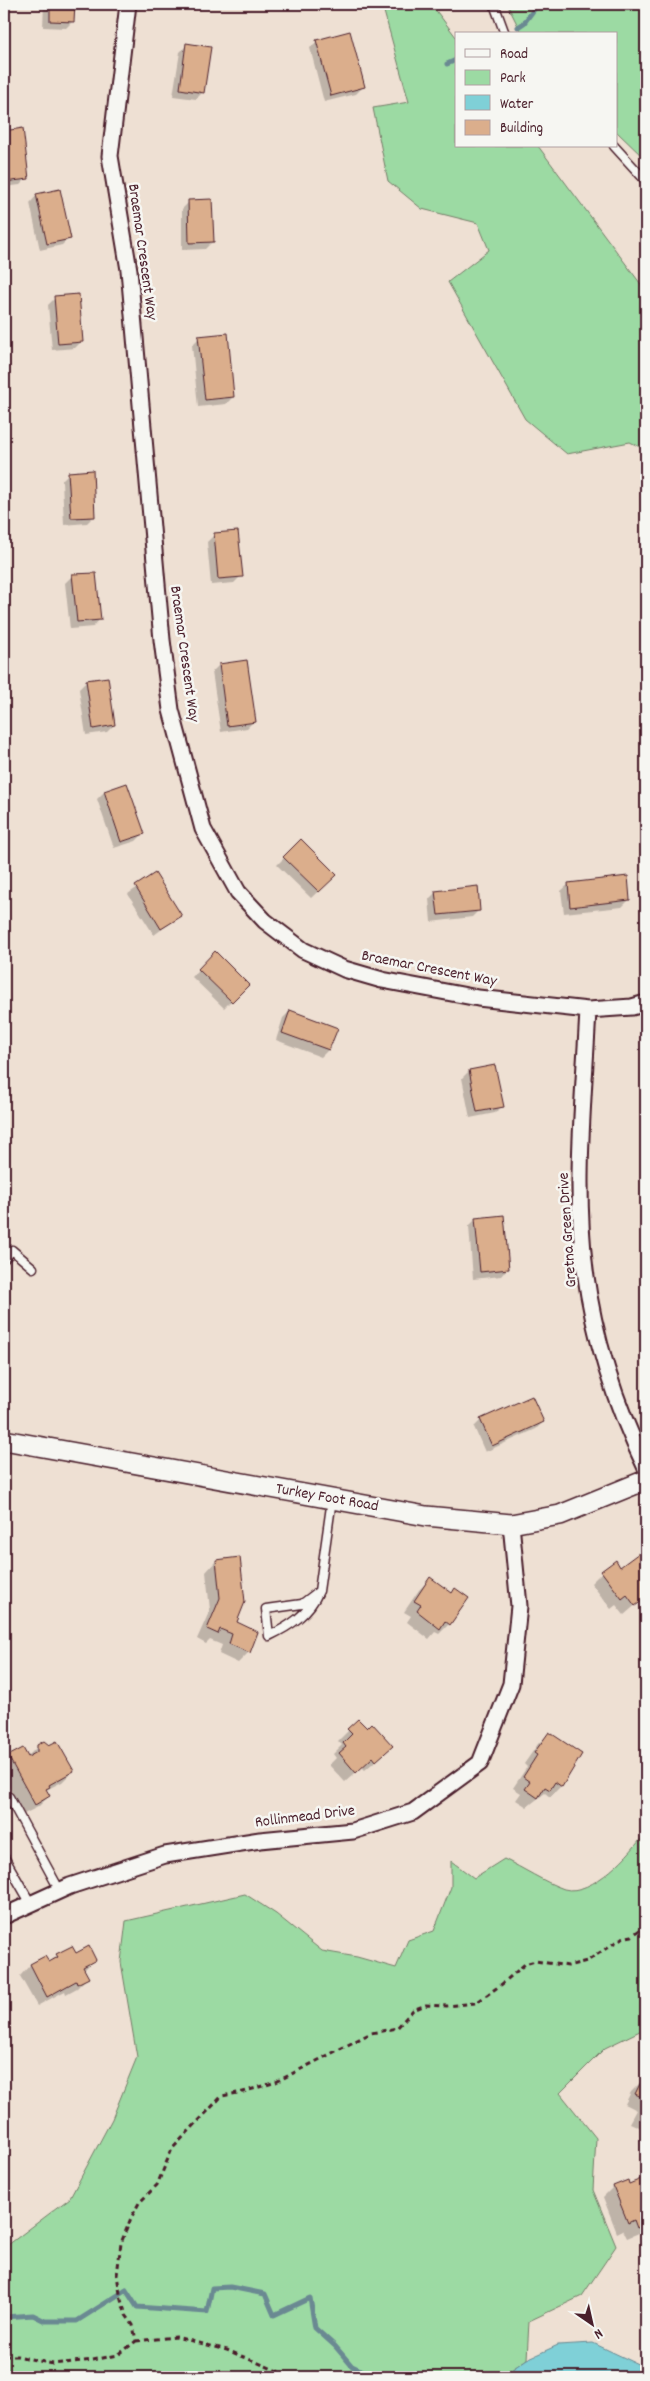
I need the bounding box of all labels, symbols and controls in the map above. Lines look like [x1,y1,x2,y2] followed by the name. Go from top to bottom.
[455,32,618,148] legend
[500,44,528,66] text: Road
[500,68,526,90] text: Park
[500,94,534,116] text: Water
[500,118,543,140] text: Building
[121,182,163,322] street label: Braemar Crescent Way
[163,584,205,724] street label: Braemar Crescent Way
[359,945,499,993] street label: Braemar Crescent Way
[552,1172,584,1288] street label: Gretna Green Drive
[274,1478,380,1518] street label: Turkey Foot Road
[254,1799,356,1835] street label: Rollinmead Drive
[568,2298,618,2348] north arrow
[590,2323,607,2343] text: N

